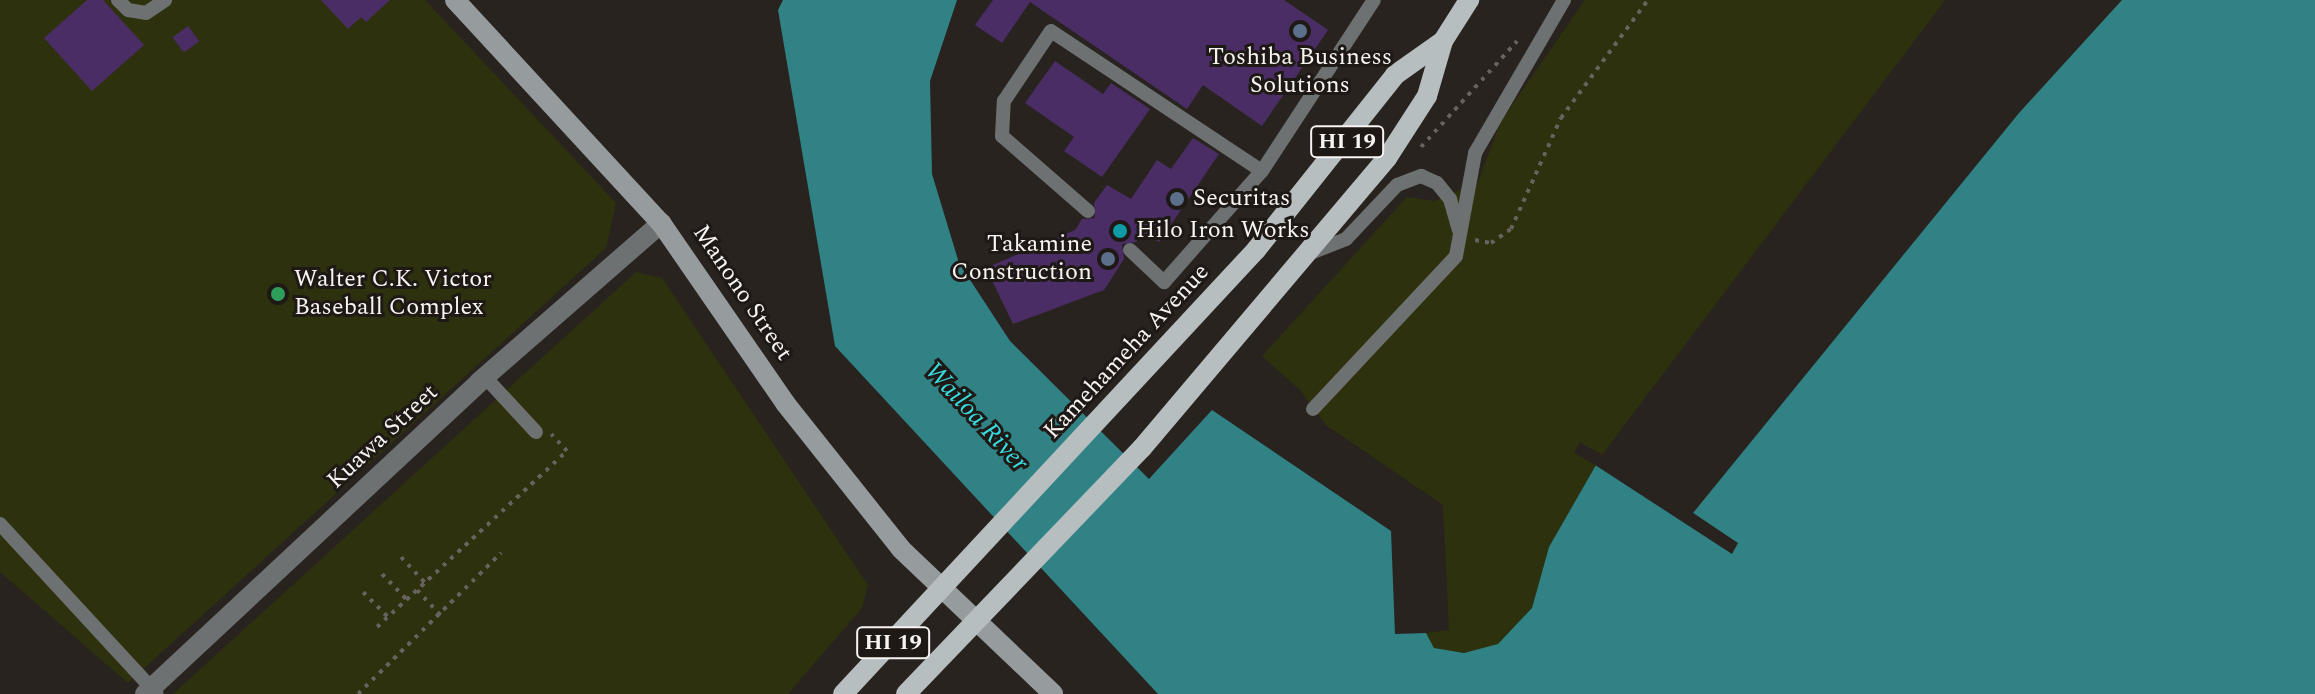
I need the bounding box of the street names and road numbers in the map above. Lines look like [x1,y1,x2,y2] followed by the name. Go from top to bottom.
[1309,124,1385,160] road number: HI 19
[686,220,798,366] street label: Manono Street
[1038,258,1216,446] street label: Kamehameha Avenue
[322,379,444,495] street label: Kuawa Street
[855,625,931,661] road number: HI 19

